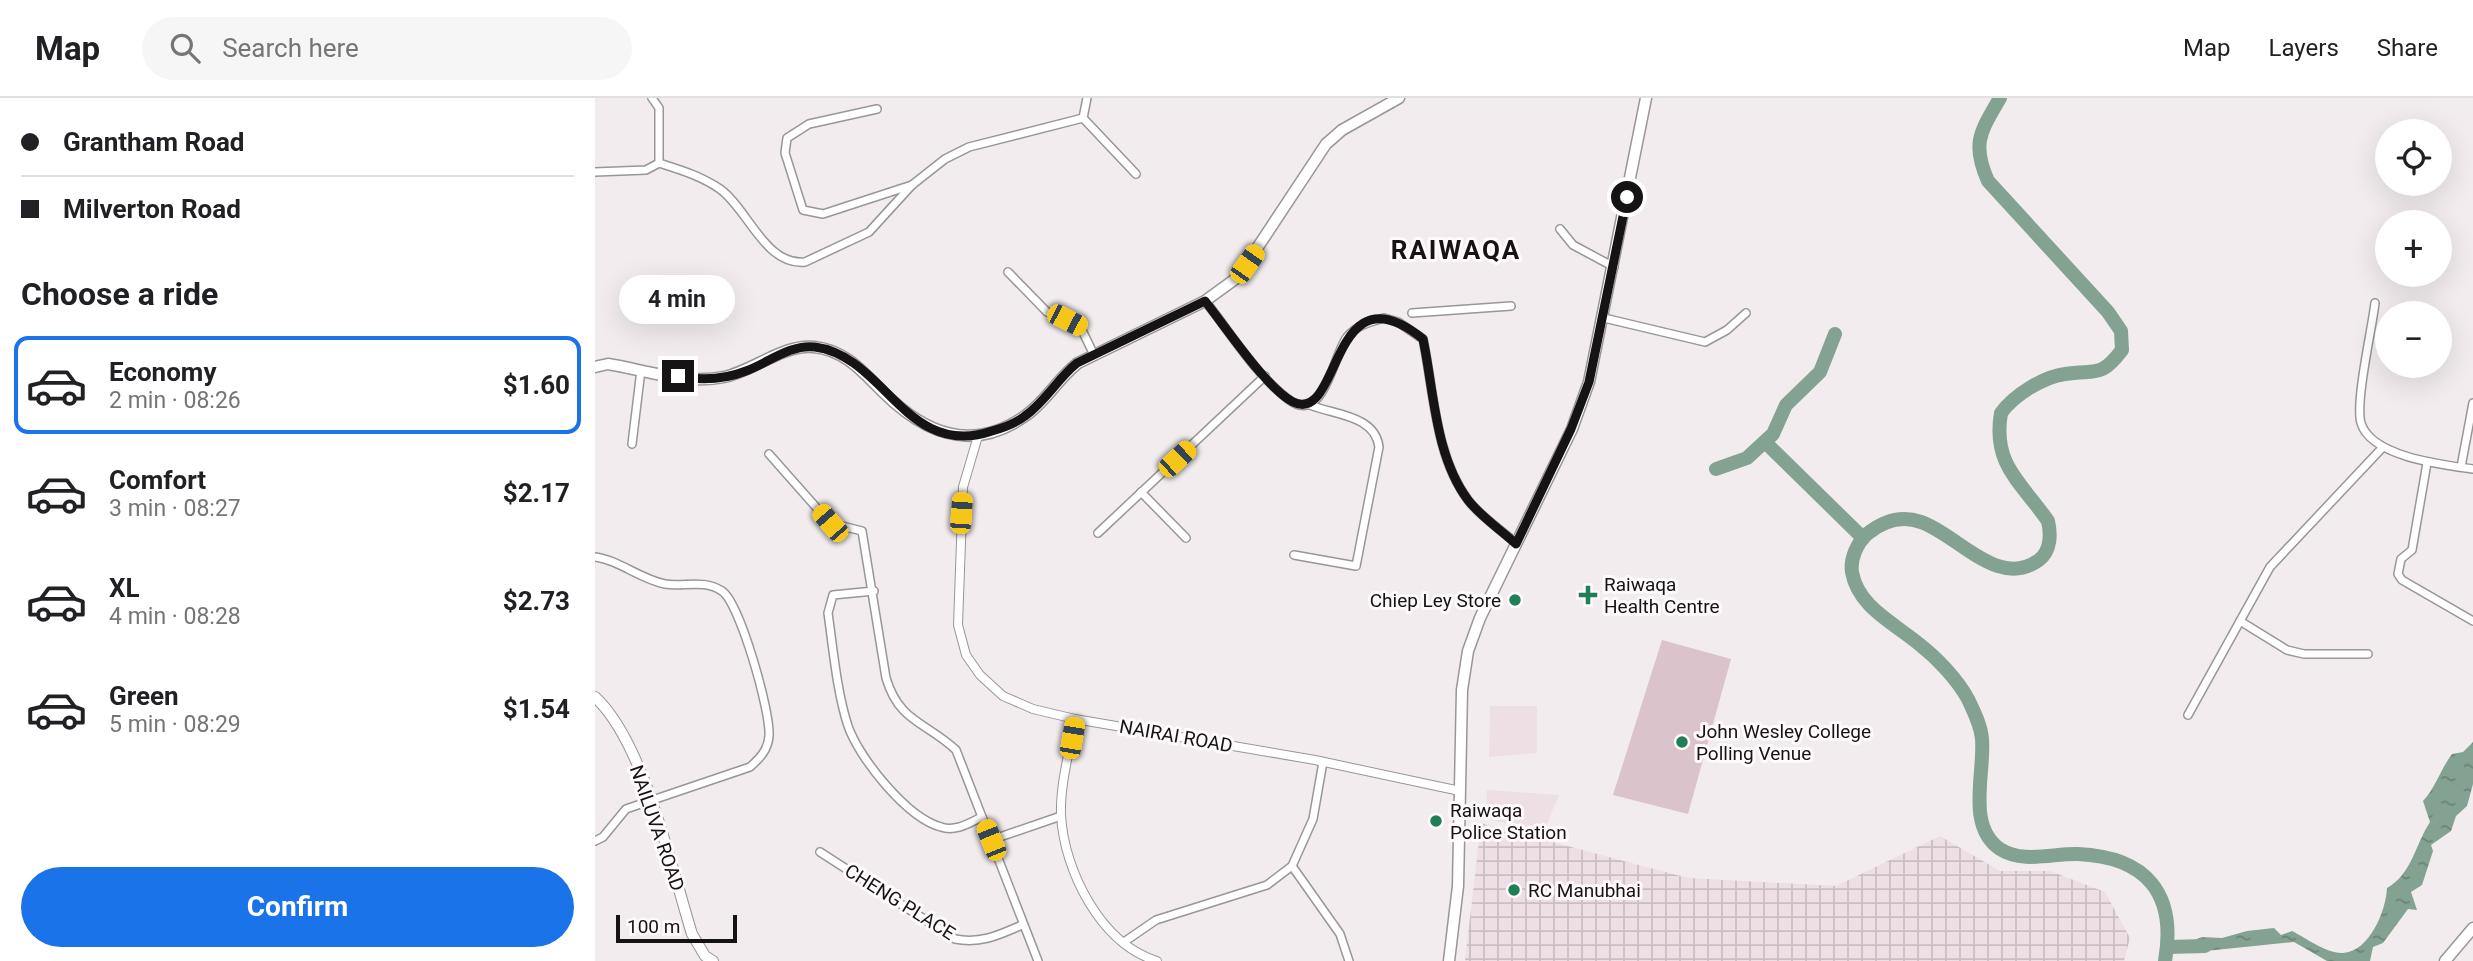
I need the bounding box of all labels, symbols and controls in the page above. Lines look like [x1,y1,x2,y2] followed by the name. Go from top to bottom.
[142,17,632,80] search box
[35,29,100,68] text: Map
[166,29,204,67] icon: search
[222,33,359,63] text: Search here
[2183,34,2231,62] text: Map
[2269,34,2339,62] text: Layers
[2377,34,2438,62] text: Share
[2375,119,2452,378] map controls
[2375,119,2452,196] button: locate
[63,127,244,157] text: Grantham Road
[1611,181,1643,213] route start
[63,194,241,224] text: Milverton Road
[2375,210,2452,287] button: +
[1391,235,1521,265] district label: RAIWAQA
[1227,241,1268,287] car
[620,274,736,324] callout: 4 min
[21,275,218,313] text: Choose a ride
[648,286,706,313] text: 4 min
[1044,301,1091,339] car
[2375,301,2452,378] button: −
[25,354,88,417] icon: car
[109,357,216,387] text: Economy
[662,360,694,392] route end
[503,370,570,400] text: $1.60
[109,387,241,414] text: 2 min · 08:26
[1155,437,1200,481] car
[25,462,88,525] icon: car
[109,465,206,495] text: Comfort
[503,478,570,508] text: $2.17
[950,491,973,535] car
[109,495,241,522] text: 3 min · 08:27
[809,500,852,546] car
[25,570,88,633] icon: car
[109,573,140,603] text: XL
[1604,573,1719,618] place label: Raiwaqa Health Centre
[1578,585,1598,605] marker: Raiwaqa Health Centre
[503,586,570,616] text: $2.73
[1370,589,1501,612] place label: Chiep Ley Store
[1507,592,1523,608] marker: Chiep Ley Store
[109,603,241,630] text: 4 min · 08:28
[25,678,88,741] icon: car
[109,681,179,711] text: Green
[503,694,570,724] text: $1.54
[109,711,241,738] text: 5 min · 08:29
[1059,715,1086,761] car
[1118,715,1234,757] street label: NAIRAI ROAD
[1696,720,1871,765] place label: John Wesley College Polling Venue
[1674,734,1690,750] marker: John Wesley College Polling Venue
[625,762,689,894] street label: NAILUVA ROAD
[1450,799,1567,844] place label: Raiwaqa Police Station
[1428,813,1444,829] marker: Raiwaqa Police Station
[974,817,1009,863] car
[841,859,960,945] street label: CHENG PLACE
[21,867,574,947] button: Confirm
[1528,879,1641,902] place label: RC Manubhai
[1506,882,1522,898] marker: RC Manubhai
[616,912,737,944] scale bar
[627,915,680,938] text: 100 m

